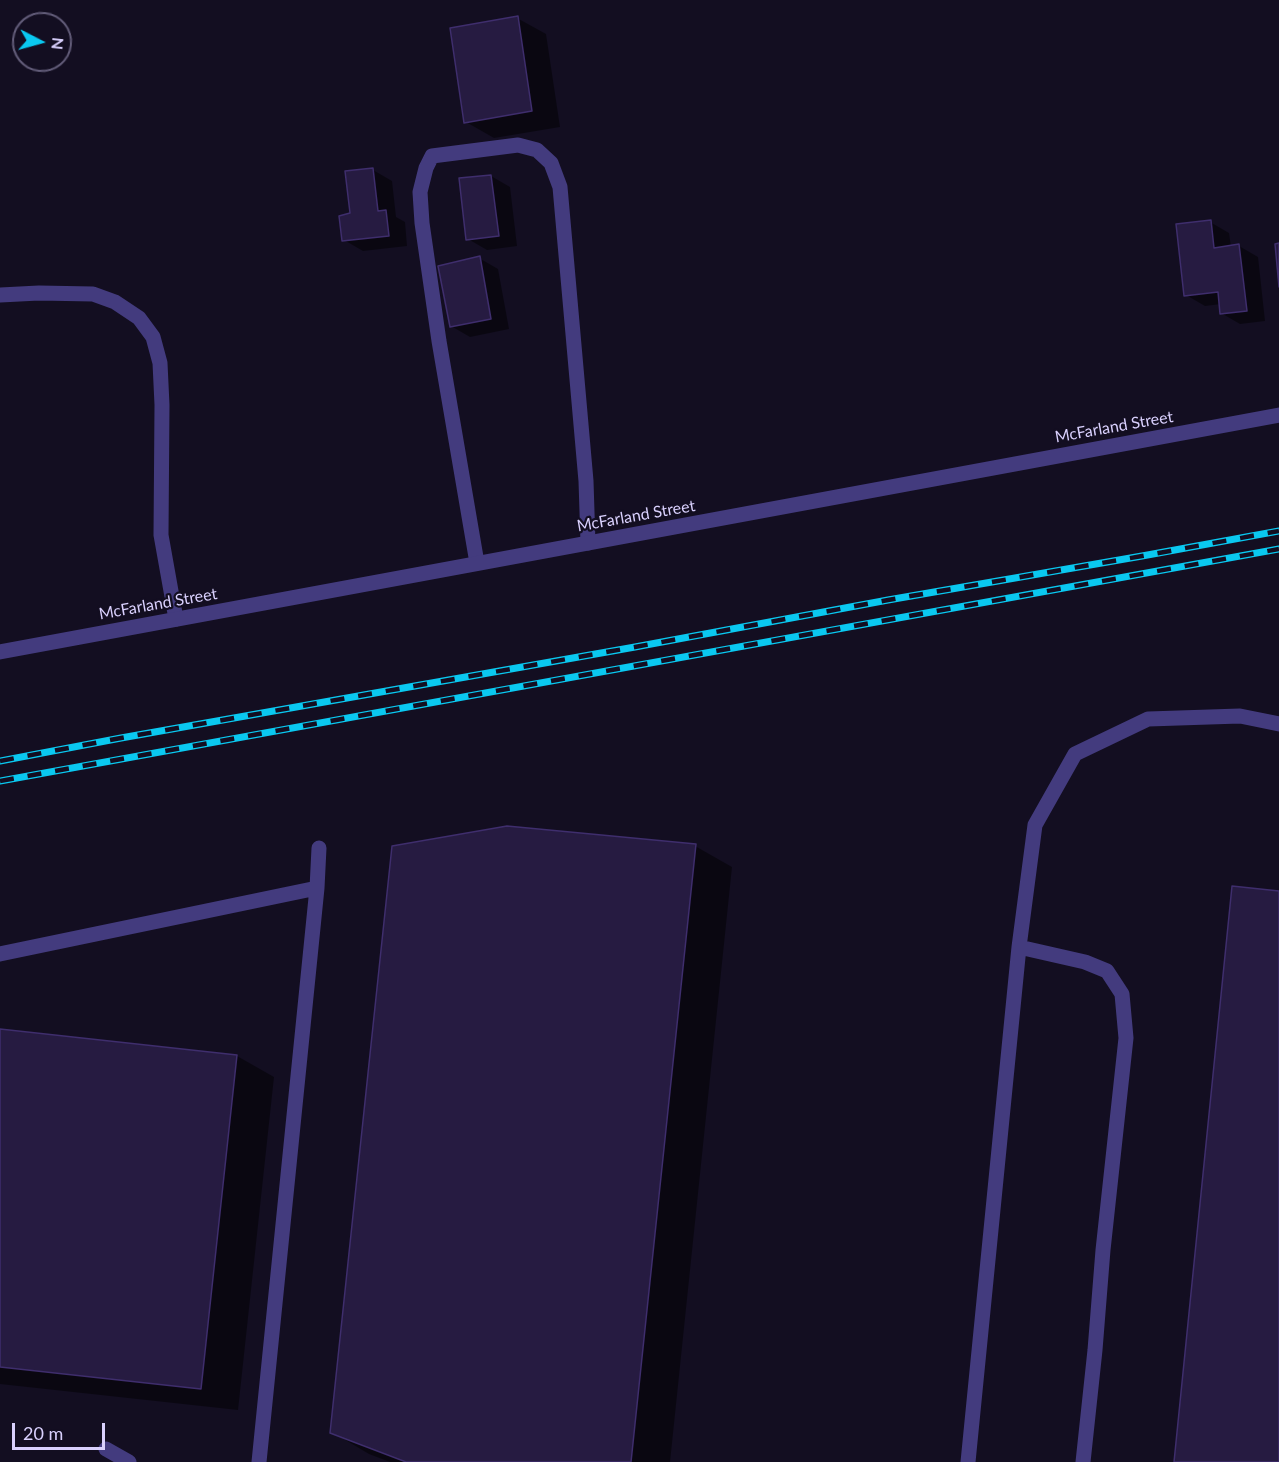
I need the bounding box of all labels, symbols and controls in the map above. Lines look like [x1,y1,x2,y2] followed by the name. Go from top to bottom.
[12,12,72,72] north arrow
[48,37,69,51] text: N
[1053,407,1175,447] street label: McFarland Street
[575,496,697,536] street label: McFarland Street
[97,584,219,624] street label: McFarland Street
[15,1411,108,1449] scale bar
[23,1422,63,1444] text: 20 m

